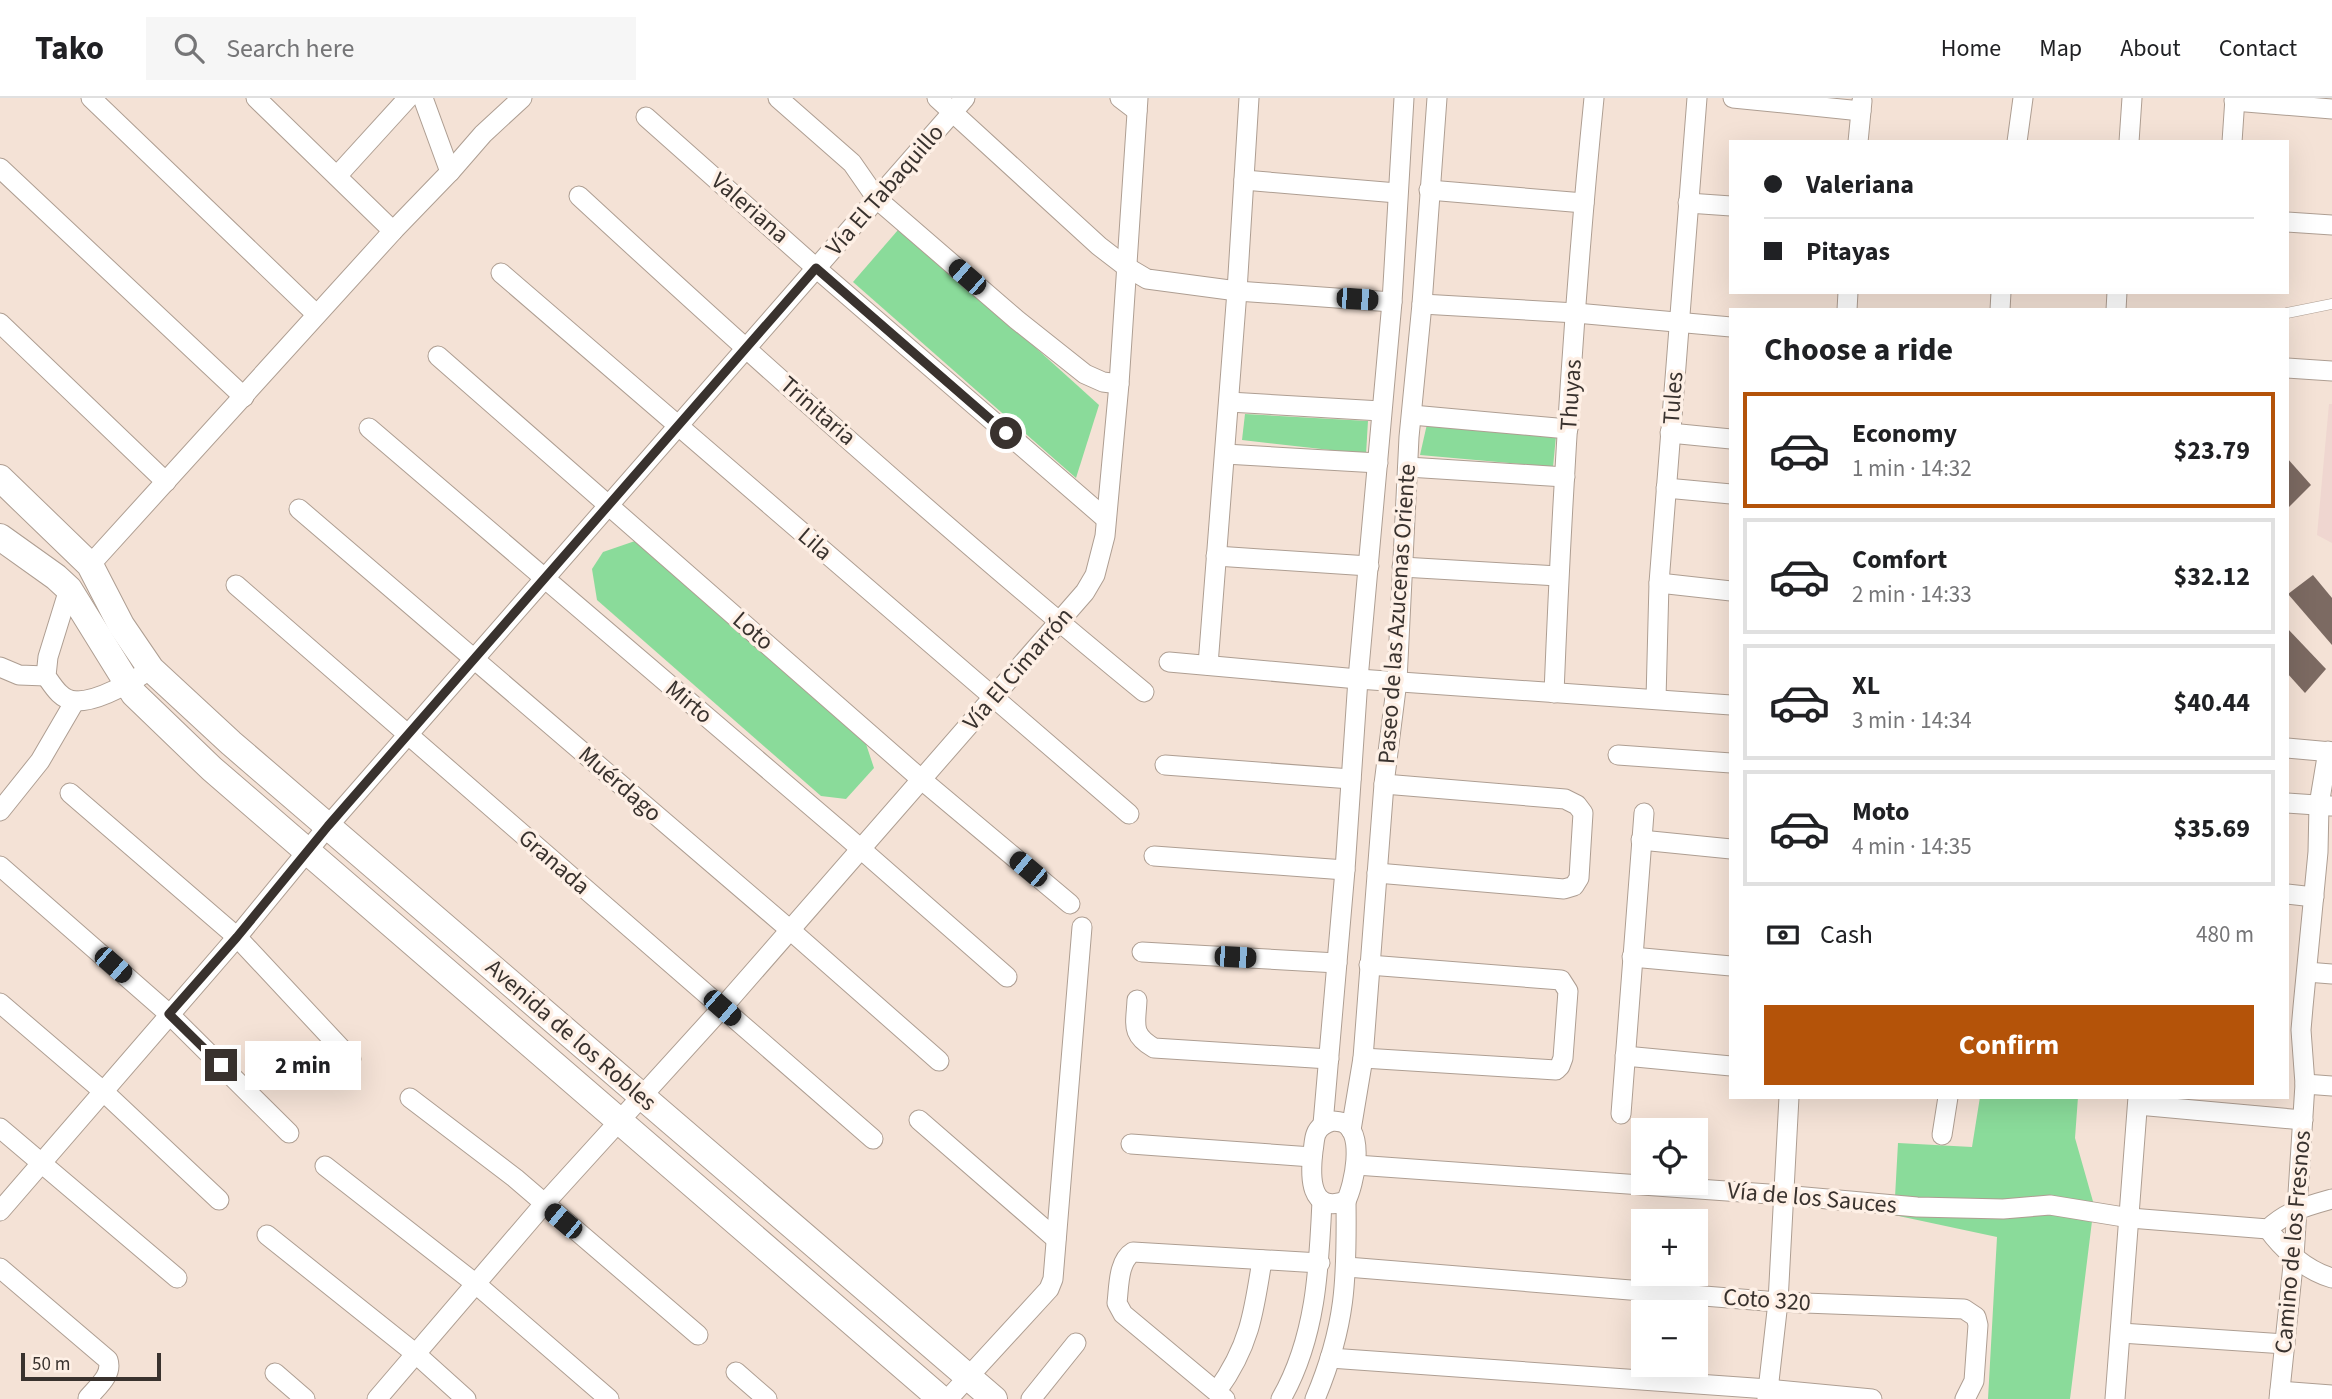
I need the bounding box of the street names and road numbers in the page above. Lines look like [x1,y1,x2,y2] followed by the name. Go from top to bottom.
[818,116,952,264] street label: Vía El Tabaquillo
[703,164,797,252] street label: Valeriana
[1551,358,1591,432] street label: Thuyas
[772,368,864,454] street label: Trinitaria
[1654,370,1692,426] street label: Tules
[1369,463,1425,765] street label: Paseo de las Azucenas Oriente
[790,519,840,569] street label: Lila
[955,600,1081,738] street label: Vía El Cimarrón
[725,603,781,659] street label: Loto
[658,672,720,732] street label: Mirto
[571,738,669,830] street label: Muérdago
[510,821,598,903] street label: Granada
[478,951,664,1119] street label: Avenida de los Robles
[2266,1129,2320,1355] street label: Camino de los Fresnos
[1726,1173,1898,1223] street label: Vía de los Sauces
[1722,1279,1812,1321] street label: Coto 320

